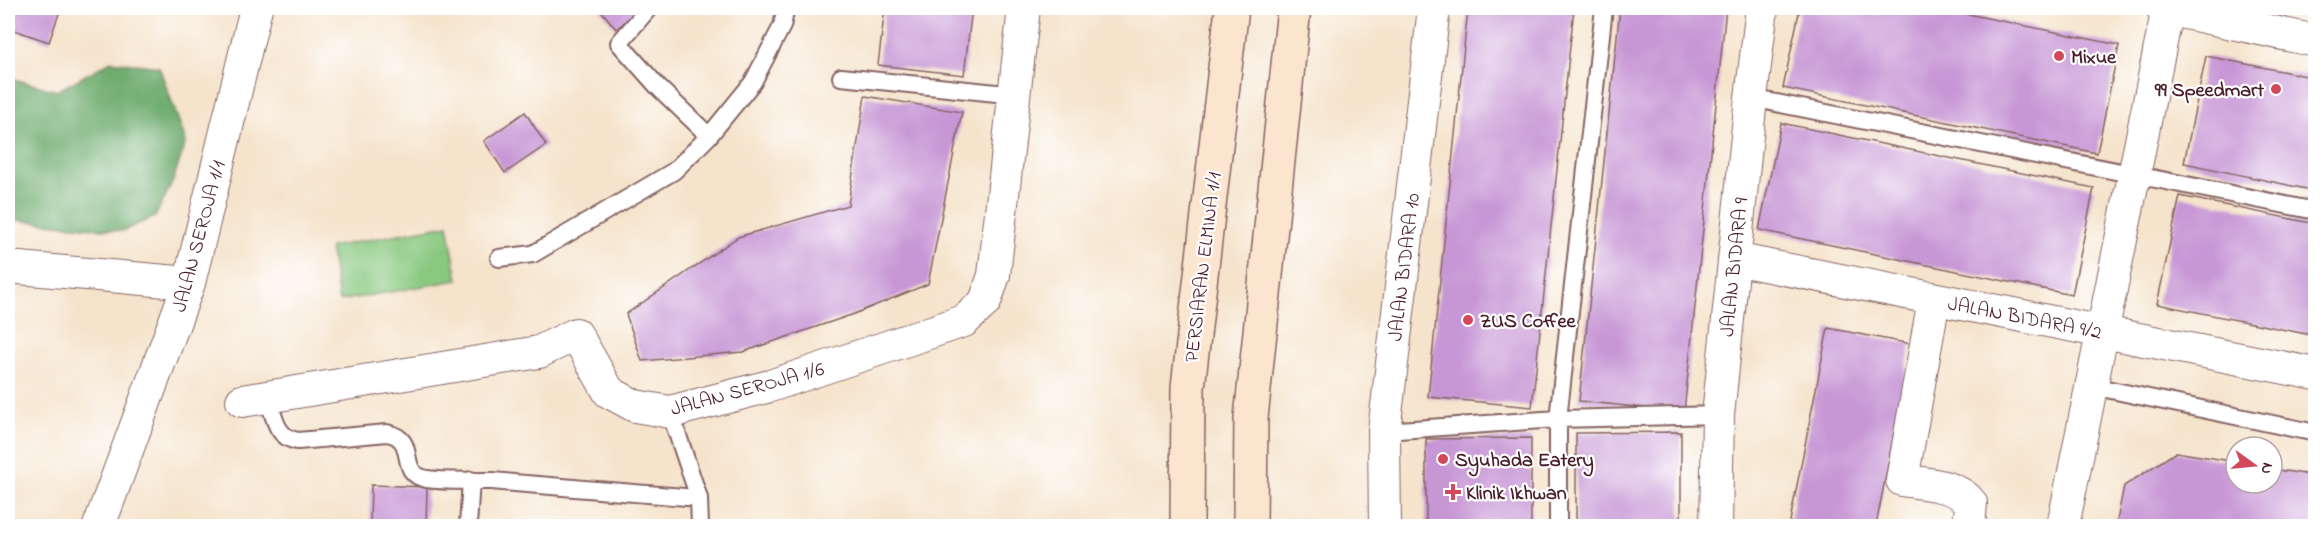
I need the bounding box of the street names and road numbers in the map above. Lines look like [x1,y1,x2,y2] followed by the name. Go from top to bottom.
[166,158,235,316] street label: JALAN SEROJA 1/1
[1178,171,1231,364] street label: PERSIARAN ELMINA 1/1
[1382,191,1429,343] street label: JALAN BIDARA 10
[1714,196,1757,338] street label: JALAN BIDARA 9
[1945,290,2104,349] street label: JALAN BIDARA 9/2
[668,356,828,425] street label: JALAN SEROJA 1/6

